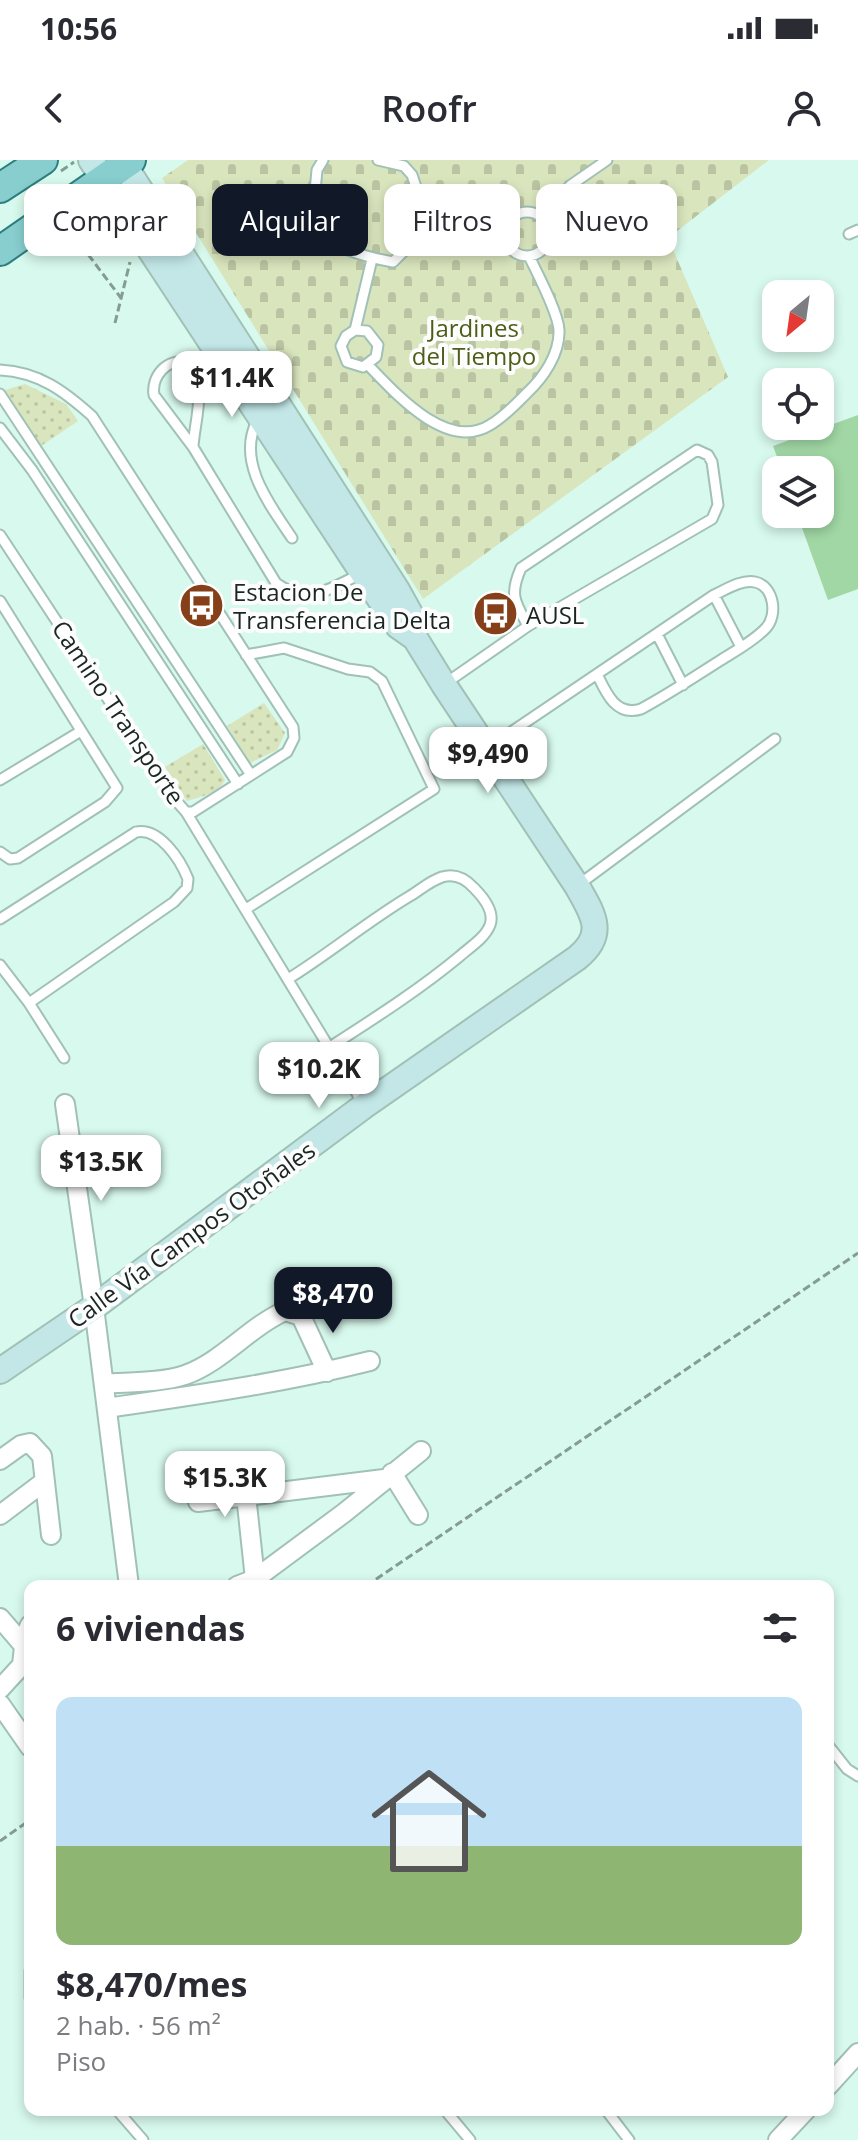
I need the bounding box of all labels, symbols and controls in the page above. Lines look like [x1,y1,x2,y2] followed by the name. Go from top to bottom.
[40,8,117,49] text: 10:56
[381,84,477,133] text: Roofr
[32,86,76,130] icon: back
[782,86,826,130] icon: person
[24,184,196,256] chip: Comprar
[212,184,368,256] chip: Alquilar
[384,184,520,256] chip: Filtros
[536,184,677,256] chip: Nuevo
[762,280,834,352] north arrow
[762,280,834,528] map controls
[412,311,536,372] park label: Jardines del Tiempo
[167,351,297,419] pin: $11.4K
[190,359,274,395] text: $11.4K
[762,368,834,440] button: locate
[762,456,834,528] button: layers
[233,575,451,636] place label: Estacion De Transferencia Delta
[178,581,226,629] bus stop icon: Estacion De Transferencia Delta
[471,590,519,638] bus stop icon: AUSL
[526,598,584,631] place label: AUSL
[45,613,193,811] street label: Camino Transporte
[423,727,553,795] pin: $9,490
[447,735,529,771] text: $9,490
[254,1042,384,1110] pin: $10.2K
[277,1050,361,1086] text: $10.2K
[61,1133,321,1335] street label: Calle Vía Campos Otoñales
[36,1135,166,1203] pin: $13.5K
[59,1143,143,1179] text: $13.5K
[268,1267,398,1335] pin: $8,470
[292,1275,374,1311] text: $8,470
[160,1451,290,1519] pin: $15.3K
[183,1459,267,1495] text: $15.3K
[56,1605,245,1651] text: 6 viviendas
[758,1606,802,1650] icon: filters
[357,1749,501,1893] icon: home
[56,1961,247,2007] text: $8,470/mes
[56,2007,221,2043] text: 2 hab. · 56 m²
[56,2043,106,2079] text: Piso

